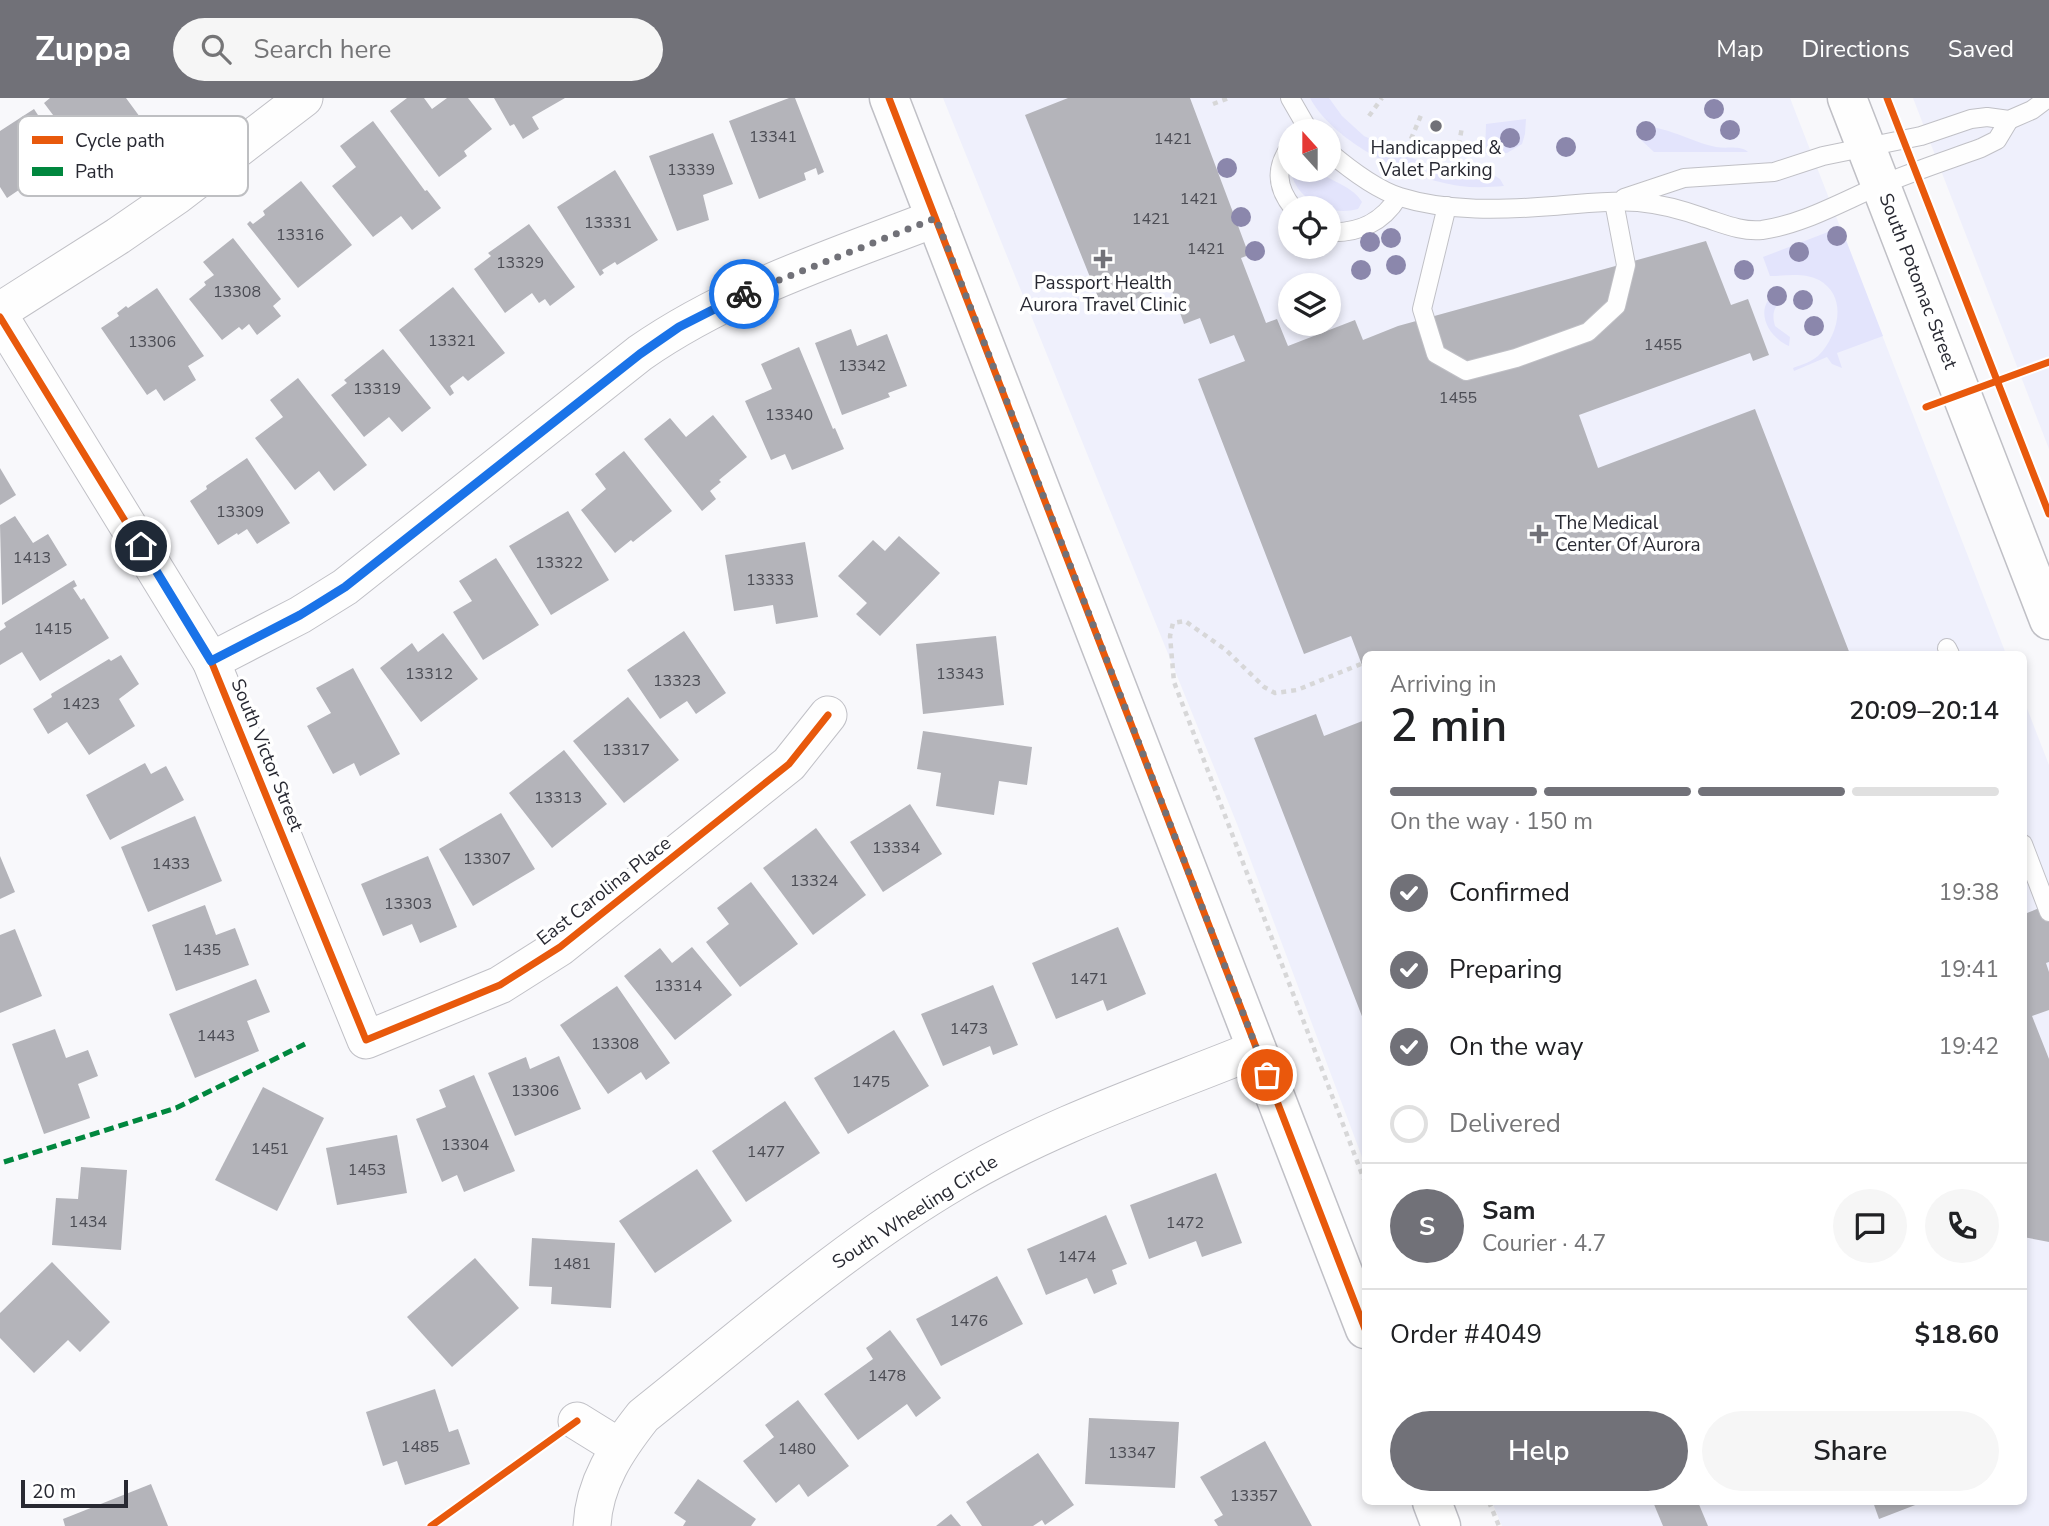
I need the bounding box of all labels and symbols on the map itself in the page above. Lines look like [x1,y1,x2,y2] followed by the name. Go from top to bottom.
[18,116,248,196] legend
[1428,118,1444,134] marker: Handicapped & Valet Parking
[1278,119,1340,182] north arrow
[749,126,797,148] house number: 13341
[75,128,165,154] text: Cycle path
[1154,128,1192,150] house number: 1421
[1371,135,1502,183] place label: Handicapped & Valet Parking
[75,159,114,185] text: Path
[667,159,715,181] house number: 13339
[1180,188,1218,210] house number: 1421
[1872,189,1964,373] street label: South Potomac Street
[1132,208,1170,230] house number: 1421
[584,212,632,234] house number: 13331
[276,224,324,246] house number: 13316
[1187,238,1225,260] house number: 1421
[1093,249,1113,269] marker: Passport Health Aurora Travel Clinic
[496,252,544,274] house number: 13329
[709,259,779,329] courier
[1019,270,1187,318] place label: Passport Health Aurora Travel Clinic
[213,281,261,303] house number: 13308
[428,330,476,352] house number: 13321
[128,331,176,353] house number: 13306
[1644,334,1682,356] house number: 1455
[838,355,886,377] house number: 13342
[353,378,401,400] house number: 13319
[1439,387,1477,409] house number: 1455
[765,404,813,426] house number: 13340
[216,501,264,523] house number: 13309
[1555,510,1701,558] place label: The Medical Center Of Aurora
[111,516,171,576] pin
[1529,524,1549,544] marker: The Medical Center Of Aurora
[13,547,51,569] house number: 1413
[535,552,583,574] house number: 13322
[746,569,794,591] house number: 13333
[34,618,72,640] house number: 1415
[405,663,453,685] house number: 13312
[936,663,984,685] house number: 13343
[653,670,701,692] house number: 13323
[225,675,310,835] street label: South Victor Street
[62,693,100,715] house number: 1423
[602,739,650,761] house number: 13317
[534,787,582,809] house number: 13313
[532,830,676,952] street label: East Carolina Place
[872,837,920,859] house number: 13334
[463,848,511,870] house number: 13307
[152,853,190,875] house number: 1433
[790,870,838,892] house number: 13324
[384,893,432,915] house number: 13303
[183,939,221,961] house number: 1435
[1070,968,1108,990] house number: 1471
[654,975,702,997] house number: 13314
[950,1018,988,1040] house number: 1473
[197,1025,235,1047] house number: 1443
[591,1033,639,1055] house number: 13308
[1237,1045,1297,1105] pin
[852,1071,890,1093] house number: 1475
[511,1080,559,1102] house number: 13306
[441,1134,489,1156] house number: 13304
[251,1138,289,1160] house number: 1451
[747,1141,785,1163] house number: 1477
[827,1149,1003,1275] street label: South Wheeling Circle
[348,1159,386,1181] house number: 1453
[69,1211,108,1233] house number: 1434
[1166,1212,1204,1234] house number: 1472
[1058,1246,1097,1268] house number: 1474
[553,1253,591,1275] house number: 1481
[950,1310,988,1332] house number: 1476
[868,1365,906,1387] house number: 1478
[401,1436,439,1458] house number: 1485
[778,1438,816,1460] house number: 1480
[1108,1442,1156,1464] house number: 13347
[21,1477,128,1509] scale bar
[1230,1485,1278,1507] house number: 13357

